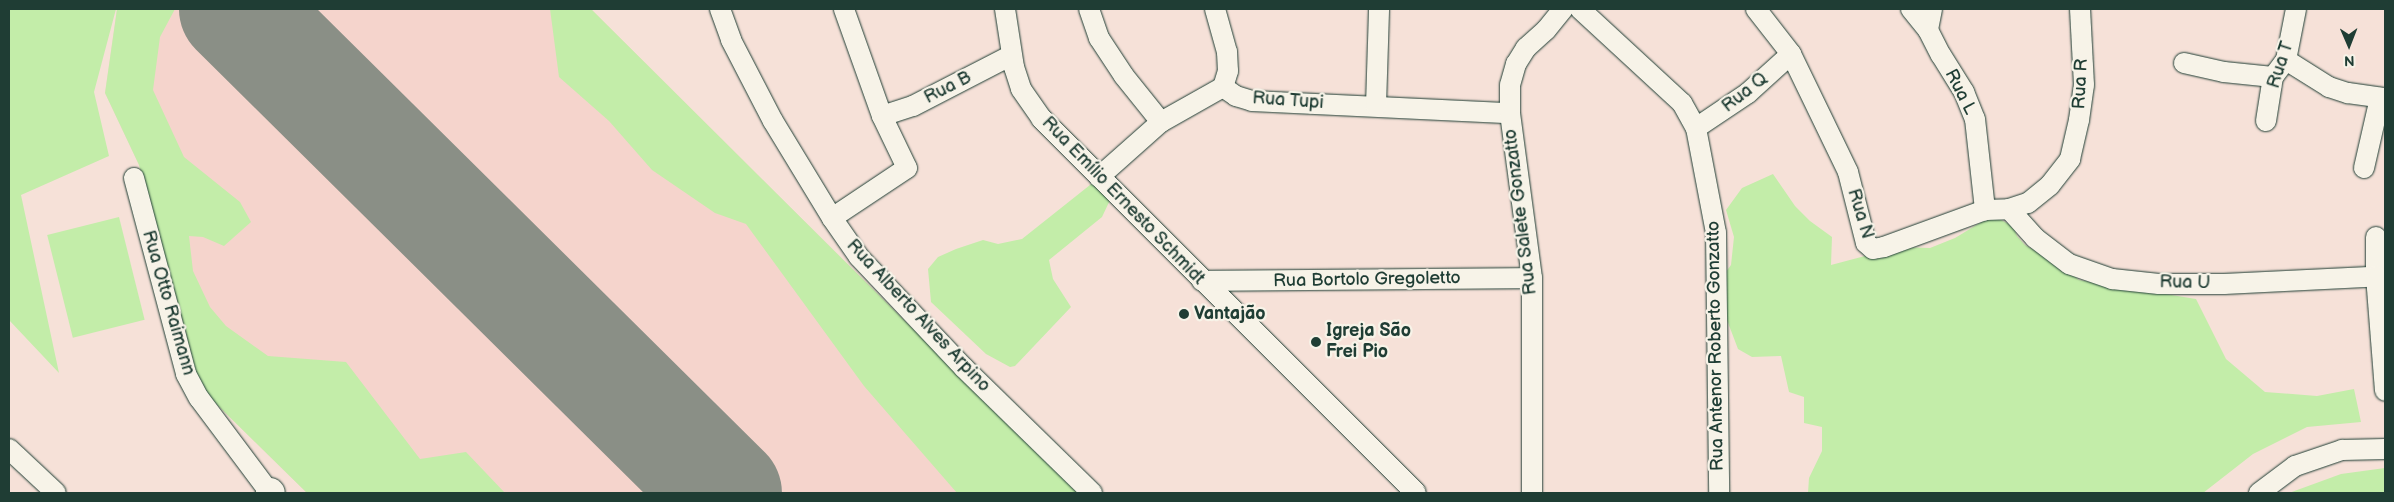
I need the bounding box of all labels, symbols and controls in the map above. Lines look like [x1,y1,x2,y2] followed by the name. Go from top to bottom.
[2324,20,2374,70] north arrow
[2263,39,2299,91] street label: Rua T
[2344,52,2355,69] text: N
[2069,58,2093,110] street label: Rua R
[1939,66,1981,118] street label: Rua L
[921,67,975,109] street label: Rua B
[1718,69,1772,117] street label: Rua Q
[1251,88,1325,114] street label: Rua Tupi
[1037,112,1209,290] street label: Rua Emílio Ernesto Schmidt
[1500,128,1542,296] street label: Rua Salete Gonzatto
[1842,186,1878,242] street label: Rua N
[1703,221,1729,471] street label: Rua Antenor Roberto Gonzatto
[137,228,199,378] street label: Rua Otto Raimann
[842,235,994,397] street label: Rua Alberto Alves Arpino
[1273,268,1461,292] street label: Rua Bortolo Gregoletto
[2159,272,2211,294] street label: Rua U
[1194,303,1266,325] place label: Vantajão
[1178,308,1190,320] marker: Vantajão
[1326,321,1411,364] place label: Igreja São Frei Pio
[1310,336,1322,348] marker: Igreja São Frei Pio

